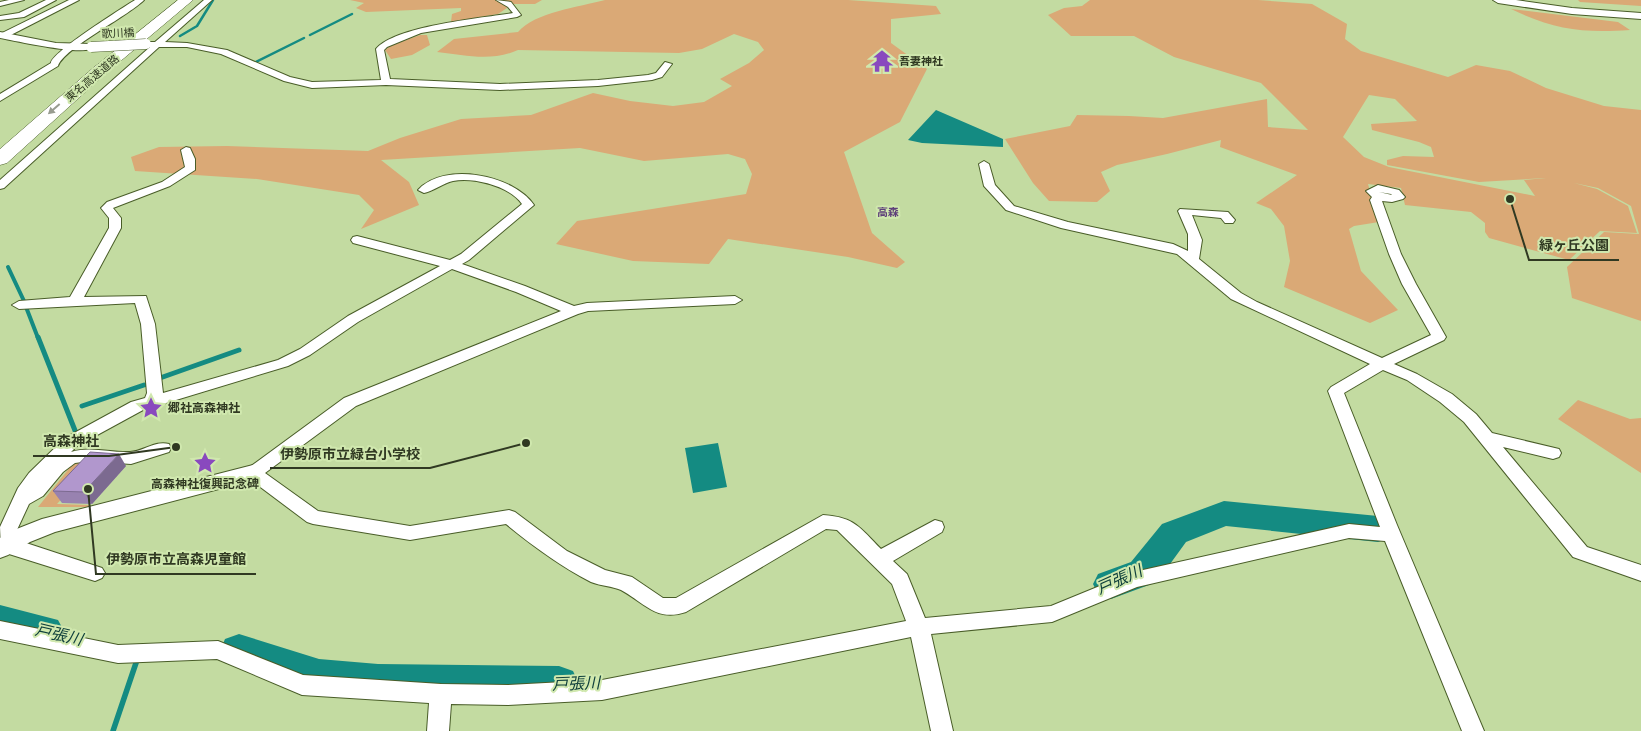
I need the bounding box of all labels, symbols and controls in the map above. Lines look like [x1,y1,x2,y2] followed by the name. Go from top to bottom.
[101,26,135,41] street label: 歌川橋
[869,48,895,74] temple icon: 吾妻神社
[63,52,122,105] street label: 東名高速道路
[899,55,943,68] place label: 吾妻神社
[48,104,61,115] one-way arrow
[877,206,899,219] district label: 高森
[1529,231,1619,260] callout: 緑ヶ丘公園
[1539,237,1609,254] text: 緑ヶ丘公園
[138,395,164,421] place icon: 郷社高森神社
[168,401,240,415] place label: 郷社高森神社
[33,427,109,456] callout: 高森神社
[43,433,99,450] text: 高森神社
[270,439,430,468] callout: 伊勢原市立緑台小学校
[280,446,420,463] text: 伊勢原市立緑台小学校
[192,450,218,476] place icon: 高森神社復興記念碑
[151,477,259,491] place label: 高森神社復興記念碑
[96,545,256,574] callout: 伊勢原市立高森児童館
[106,551,246,568] text: 伊勢原市立高森児童館
[1093,560,1147,598] water label: 戸張川
[33,620,86,650] water label: 戸張川
[552,673,602,694] water label: 戸張川

